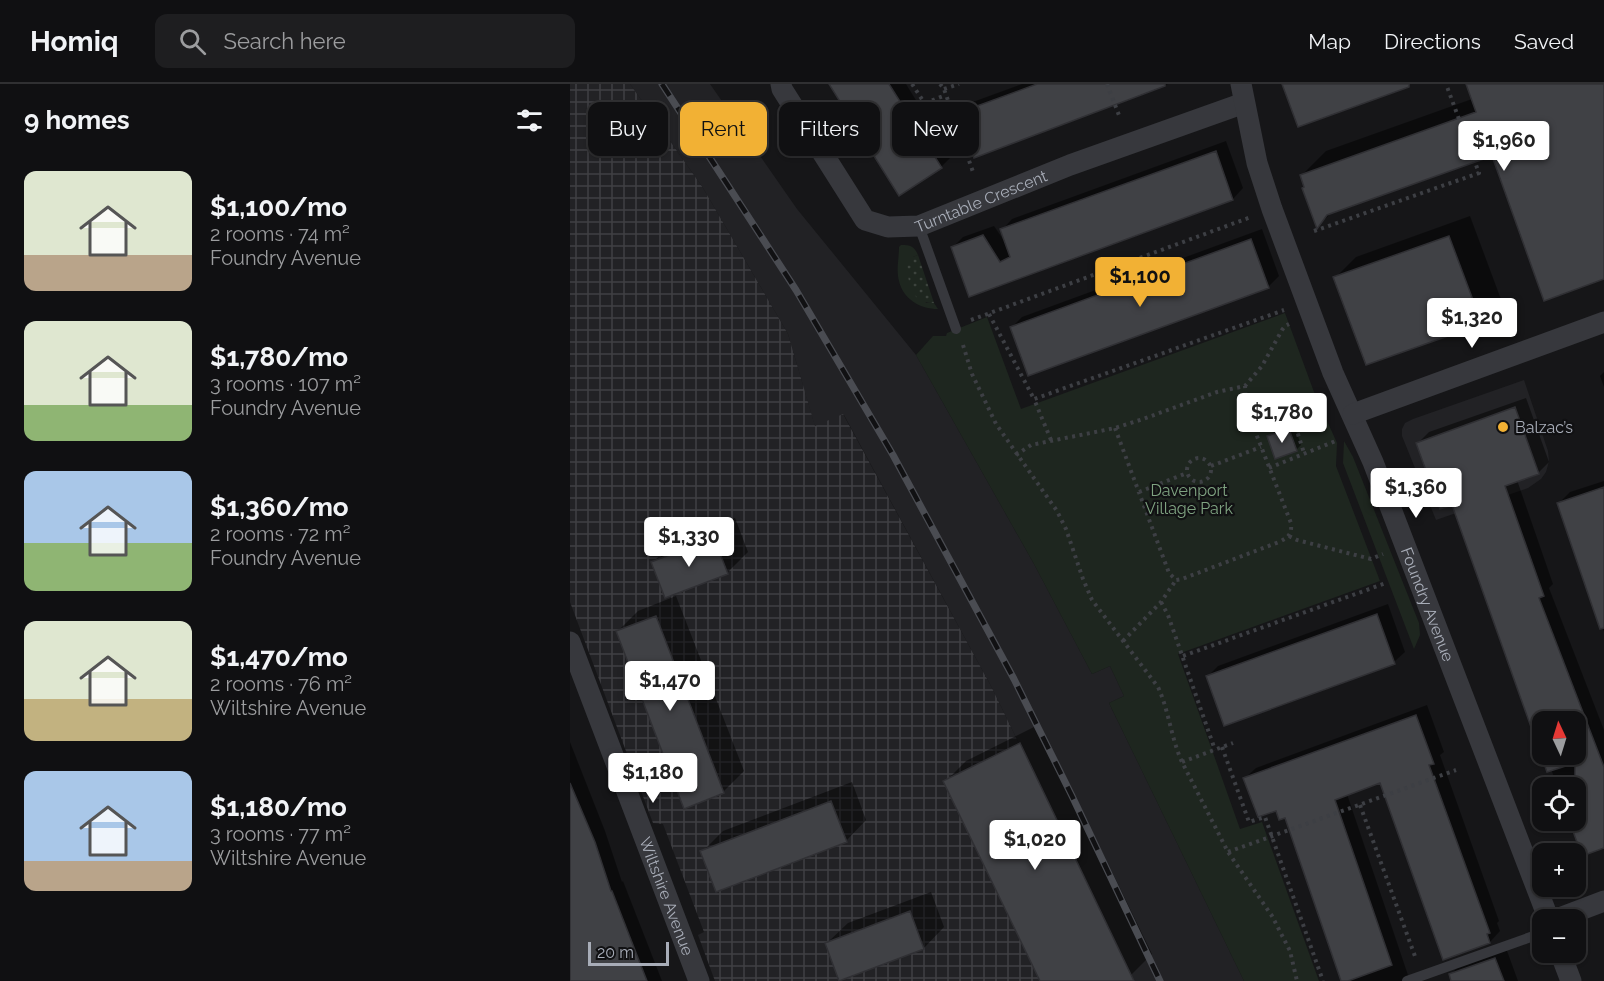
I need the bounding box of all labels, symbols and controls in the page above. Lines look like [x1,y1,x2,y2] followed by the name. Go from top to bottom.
[155,14,575,68] search box
[30,25,119,58] text: Homiq
[176,25,209,58] icon: search
[224,28,346,54] text: Search here
[1308,29,1351,54] text: Map
[1384,29,1481,54] text: Directions
[1514,29,1574,54] text: Saved
[588,102,668,156] chip: Buy
[680,102,767,156] chip: Rent
[779,102,880,156] chip: Filters
[892,102,979,156] chip: New
[513,104,546,137] icon: filters
[24,105,130,135] text: 9 homes
[1455,121,1553,172] pin: $1,960
[1472,128,1536,152] text: $1,960
[912,166,1050,236] street label: Turntable Crescent
[210,192,347,222] text: $1,100/mo
[72,195,144,267] icon: home
[210,222,350,246] text: 2 rooms · 74 m²
[210,246,361,270] text: Foundry Avenue
[1091,257,1189,308] pin: $1,100
[1109,264,1171,288] text: $1,100
[1423,298,1521,349] pin: $1,320
[1441,305,1503,329] text: $1,320
[210,342,348,372] text: $1,780/mo
[72,345,144,417] icon: home
[210,372,361,396] text: 3 rooms · 107 m²
[1233,393,1331,444] pin: $1,780
[210,396,361,420] text: Foundry Avenue
[1251,400,1313,424] text: $1,780
[1515,418,1573,437] place label: Balzac’s
[1496,420,1510,434] marker: Balzac’s
[1367,468,1465,519] pin: $1,360
[1385,475,1447,499] text: $1,360
[1145,481,1233,518] park label: Davenport Village Park
[210,492,349,522] text: $1,360/mo
[72,495,144,567] icon: home
[640,517,738,568] pin: $1,330
[210,522,350,546] text: 2 rooms · 72 m²
[658,524,720,548] text: $1,330
[1397,544,1458,664] street label: Foundry Avenue
[210,546,361,570] text: Foundry Avenue
[210,642,348,672] text: $1,470/mo
[72,645,144,717] icon: home
[621,661,719,712] pin: $1,470
[639,668,701,692] text: $1,470
[210,672,352,696] text: 2 rooms · 76 m²
[210,696,366,720] text: Wiltshire Avenue
[1532,711,1586,765] north arrow
[1532,711,1586,963] map controls
[604,753,702,804] pin: $1,180
[622,760,684,784] text: $1,180
[1532,777,1586,831] button: locate
[210,792,347,822] text: $1,180/mo
[72,795,144,867] icon: home
[986,820,1084,871] pin: $1,020
[210,822,351,846] text: 3 rooms · 77 m²
[1003,827,1067,851] text: $1,020
[636,834,698,958] street label: Wiltshire Avenue
[1532,843,1586,897] button: +
[210,846,366,870] text: Wiltshire Avenue
[1532,909,1586,963] button: −
[588,939,669,966] scale bar
[597,943,634,962] text: 20 m

